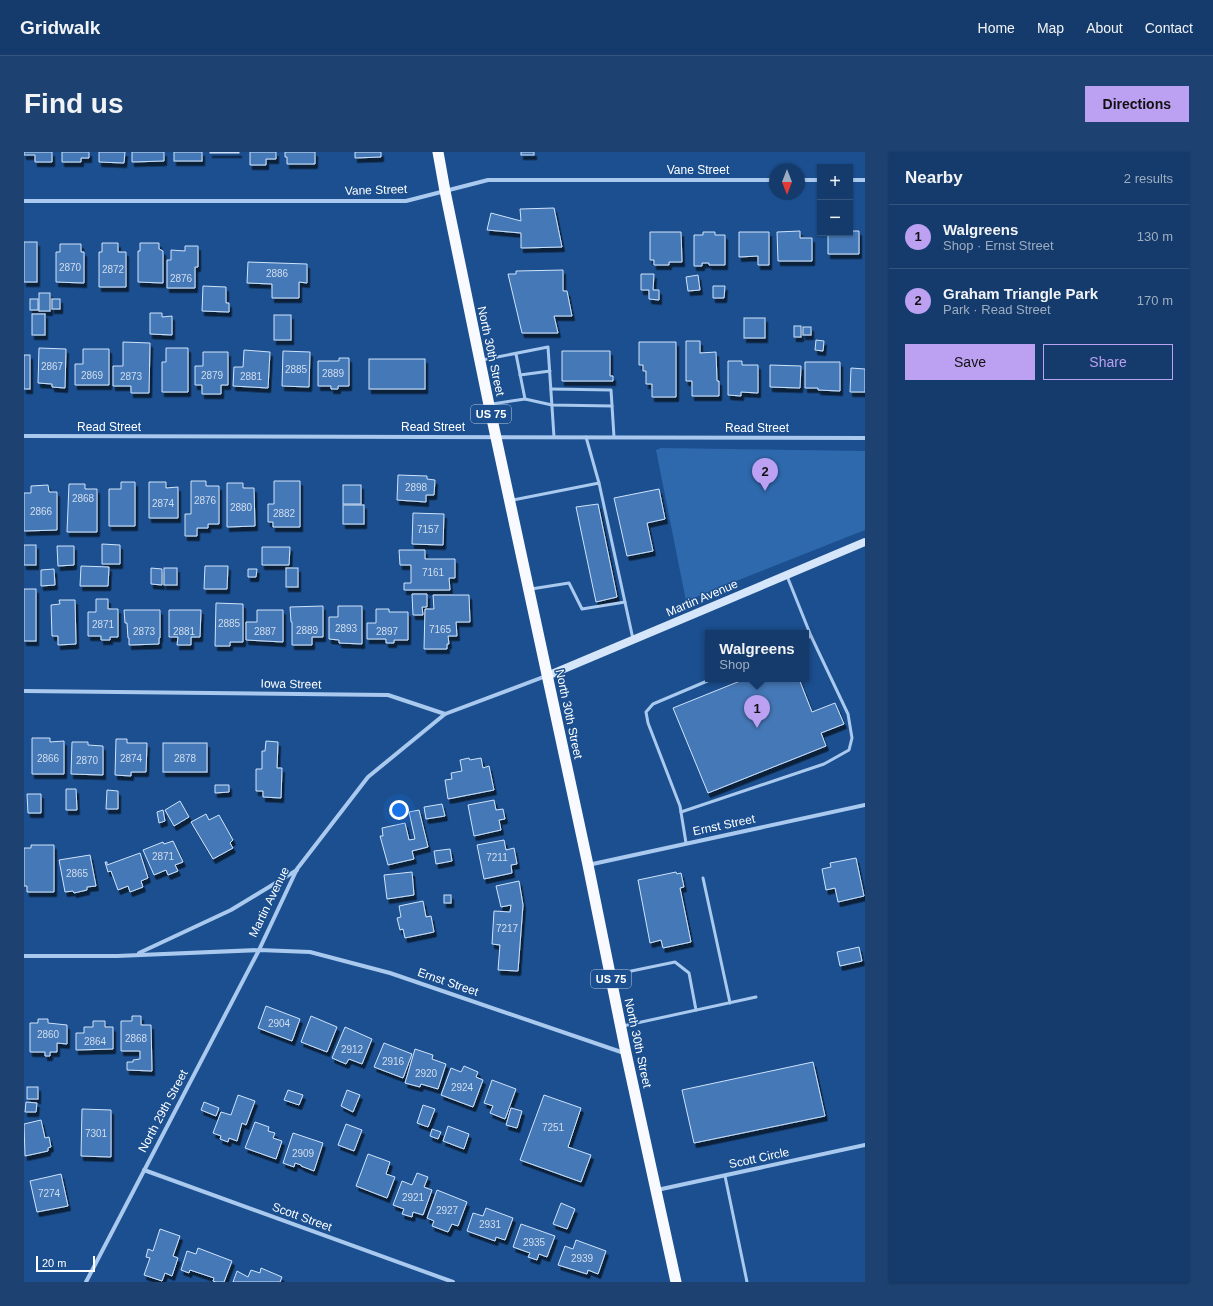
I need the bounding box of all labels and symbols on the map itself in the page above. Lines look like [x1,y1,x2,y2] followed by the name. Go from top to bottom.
[667,163,730,177] street label: Vane Street
[769,164,805,200] north arrow
[345,182,408,198] street label: Vane Street
[59,262,82,273] house number: 2870
[102,264,125,275] house number: 2872
[266,268,289,279] house number: 2886
[170,273,193,284] house number: 2876
[475,305,507,398] street label: North 30th Street
[41,361,64,372] house number: 2867
[285,364,308,375] house number: 2885
[322,368,345,379] house number: 2889
[81,370,104,381] house number: 2869
[201,370,224,381] house number: 2879
[120,371,143,382] house number: 2873
[240,371,263,382] house number: 2881
[471,405,511,423] road number: US 75
[77,420,142,434] street label: Read Street
[401,420,466,434] street label: Read Street
[725,421,790,435] street label: Read Street
[752,458,778,491] pin: 2
[405,482,428,493] house number: 2898
[72,493,95,504] house number: 2868
[194,495,217,506] house number: 2876
[152,498,175,509] house number: 2874
[230,502,253,513] house number: 2880
[30,506,53,517] house number: 2866
[273,508,296,519] house number: 2882
[417,524,440,535] house number: 7157
[422,567,445,578] house number: 7161
[664,576,740,619] street label: Martin Avenue
[218,618,241,629] house number: 2885
[92,619,115,630] house number: 2871
[335,623,358,634] house number: 2893
[429,624,452,635] house number: 7165
[296,625,319,636] house number: 2889
[133,626,156,637] house number: 2873
[173,626,196,637] house number: 2881
[254,626,277,637] house number: 2887
[376,626,399,637] house number: 2897
[553,668,585,761] street label: North 30th Street
[261,676,322,692] street label: Iowa Street
[744,695,770,728] pin: 1
[37,753,60,764] house number: 2866
[120,753,143,764] house number: 2874
[174,753,197,764] house number: 2878
[76,755,99,766] house number: 2870
[389,800,409,820] your location
[692,811,757,838] street label: Ernst Street
[152,851,175,862] house number: 2871
[486,852,508,863] house number: 7211
[246,864,292,939] street label: Martin Avenue
[66,868,89,879] house number: 2865
[496,923,519,934] house number: 7217
[416,965,481,999] street label: Ernst Street
[591,970,631,988] road number: US 75
[622,997,654,1090] street label: North 30th Street
[268,1018,291,1029] house number: 2904
[37,1029,60,1040] house number: 2860
[125,1033,148,1044] house number: 2868
[84,1036,107,1047] house number: 2864
[341,1044,364,1055] house number: 2912
[382,1056,405,1067] house number: 2916
[135,1067,191,1155] street label: North 29th Street
[415,1068,438,1079] house number: 2920
[451,1082,474,1093] house number: 2924
[542,1122,565,1133] house number: 7251
[85,1128,108,1139] house number: 7301
[728,1145,791,1171] street label: Scott Circle
[292,1148,315,1159] house number: 2909
[38,1188,61,1199] house number: 7274
[402,1192,425,1203] house number: 2921
[270,1200,334,1235] street label: Scott Street
[436,1205,459,1216] house number: 2927
[479,1219,502,1230] house number: 2931
[523,1237,546,1248] house number: 2935
[571,1253,594,1264] house number: 2939
[36,1254,95,1273] scale bar

